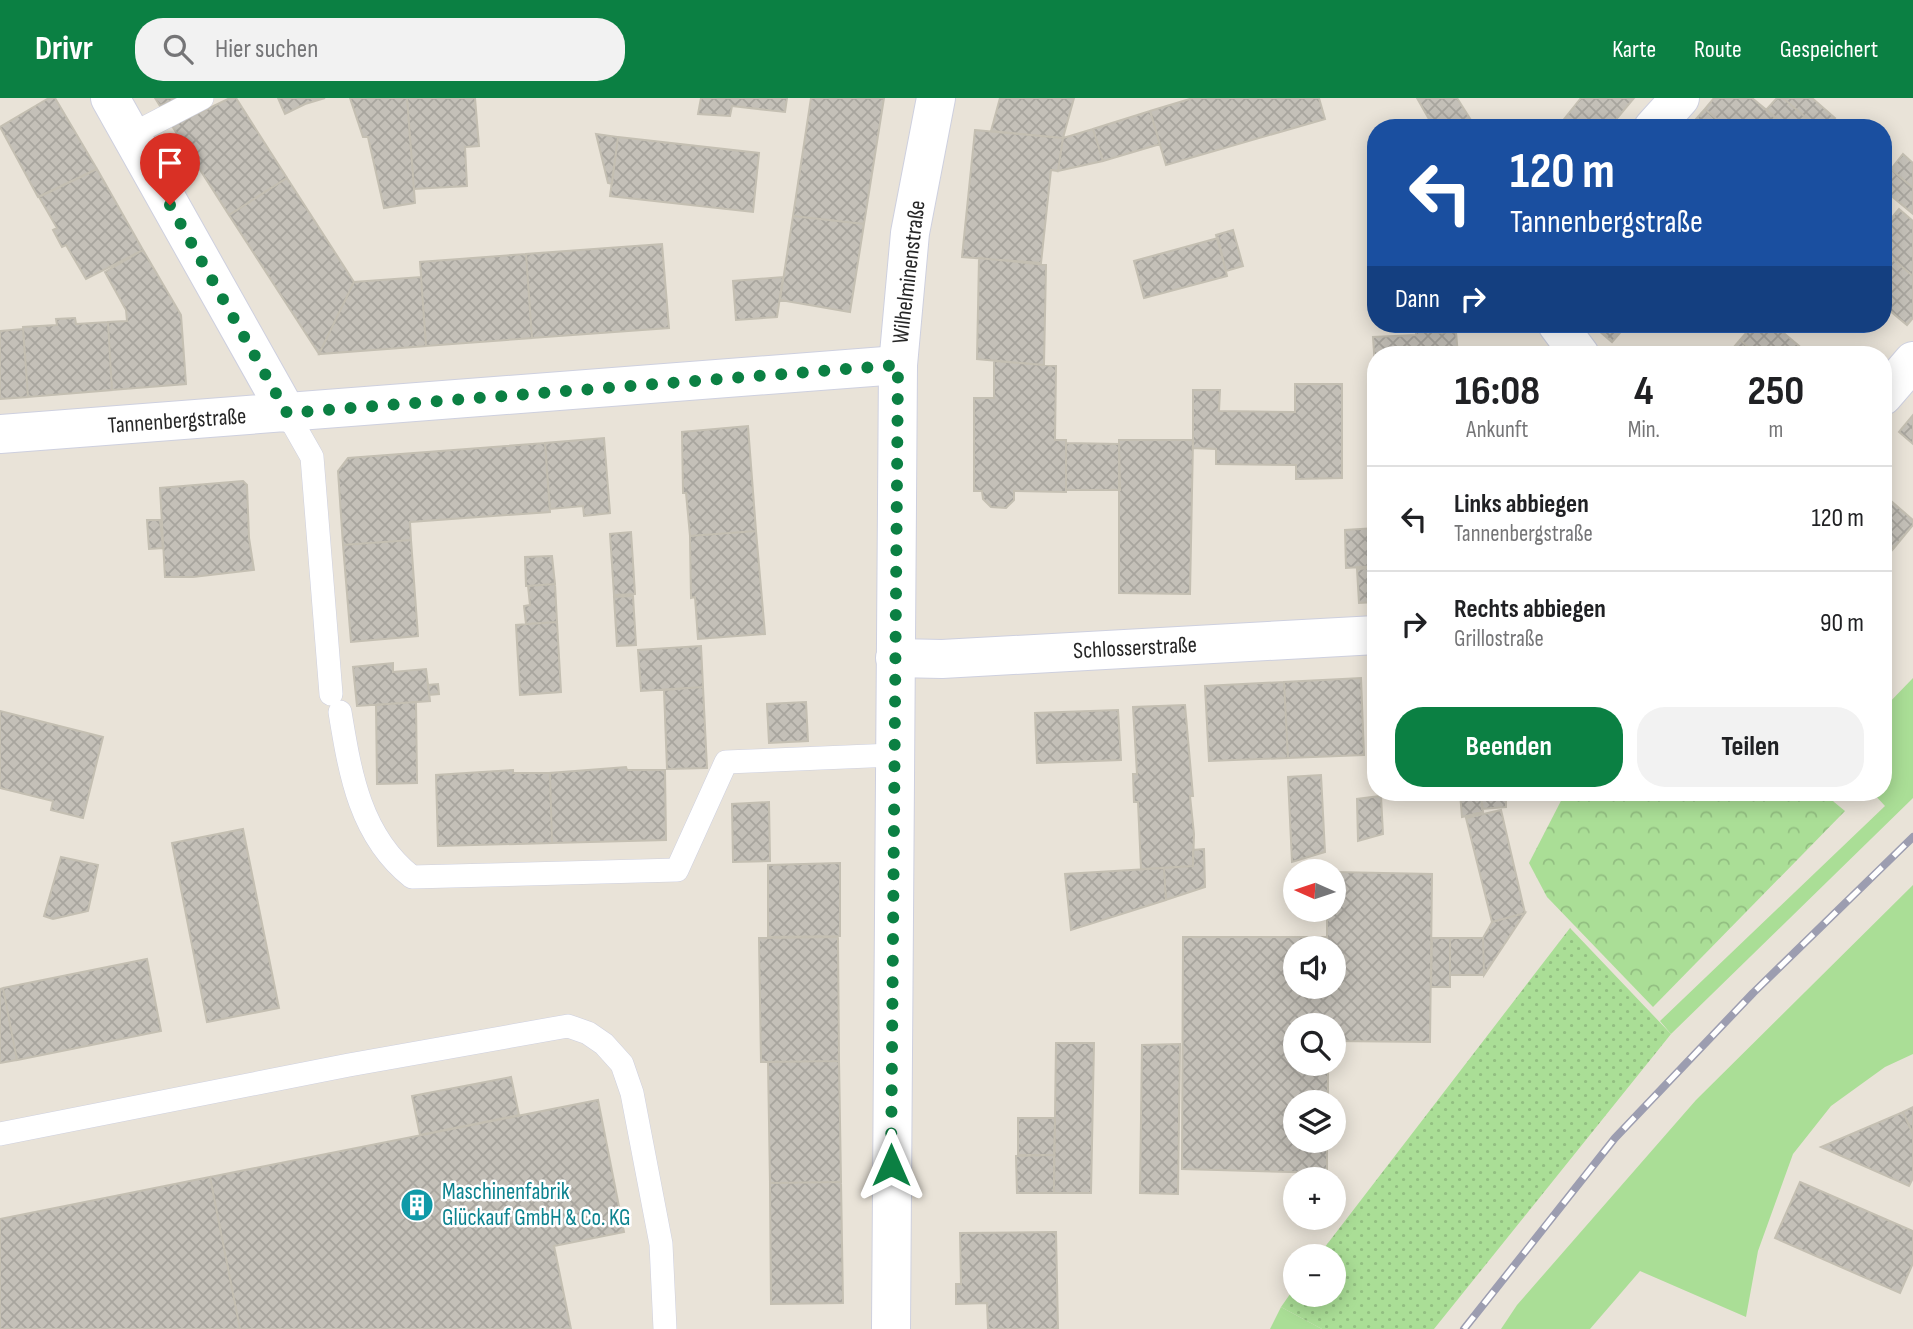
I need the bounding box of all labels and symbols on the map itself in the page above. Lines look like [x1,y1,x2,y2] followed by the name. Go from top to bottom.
[140,133,200,205] pin
[886,199,932,345] street label: Wilhelminenstraße
[107,402,247,440] street label: Tannenbergstraße
[1072,631,1198,665] street label: Schlosserstraße
[1283,859,1346,922] north arrow
[854,1128,928,1202] position arrow
[442,1178,631,1232] place label: Maschinenfabrik Glückauf GmbH & Co. KG
[398,1186,436,1224] building icon: Maschinenfabrik Glückauf GmbH & Co. KG

